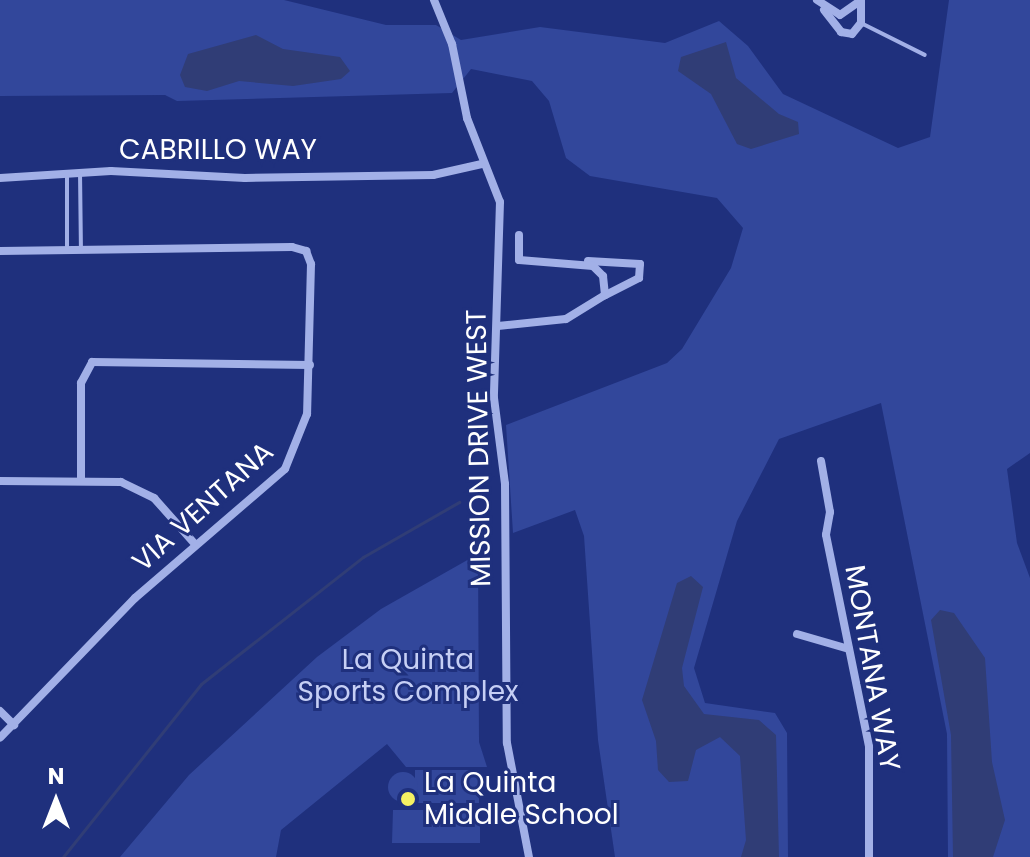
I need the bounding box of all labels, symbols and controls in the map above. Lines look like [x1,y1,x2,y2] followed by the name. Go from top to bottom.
[119,133,317,167] street label: CABRILLO WAY
[460,309,498,587] street label: MISSION DRIVE WEST
[126,435,280,579] street label: VIA VENTANA
[837,562,907,774] street label: MONTANA WAY
[298,643,518,709] park label: La Quinta Sports Complex
[16,761,96,841] north arrow
[48,761,64,792] text: N
[424,766,619,832] place label: La Quinta Middle School
[399,790,417,808] marker: La Quinta Middle School

